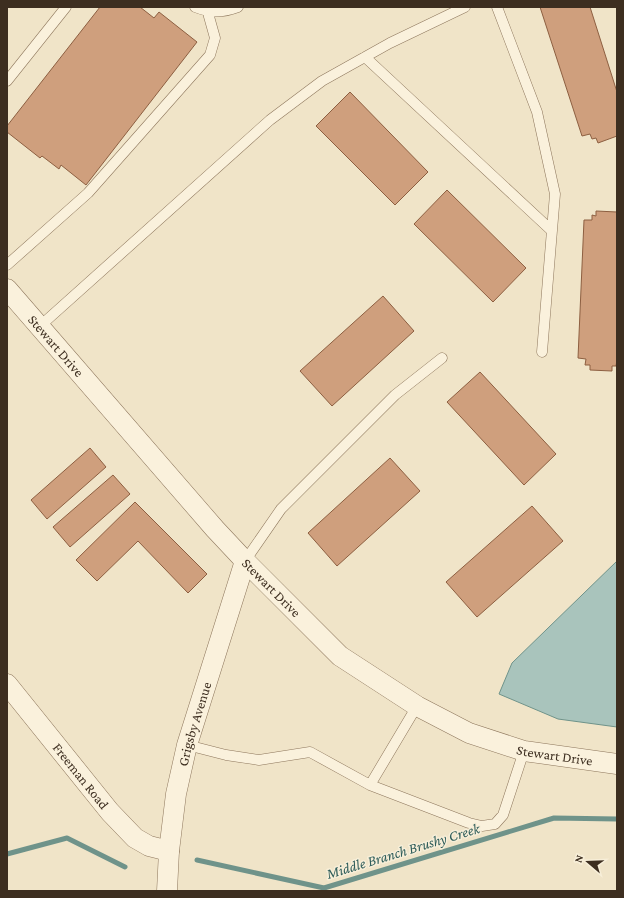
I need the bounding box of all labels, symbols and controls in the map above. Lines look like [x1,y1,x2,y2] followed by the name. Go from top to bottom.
[25,311,87,380] street label: Stewart Drive
[239,555,304,620] street label: Stewart Drive
[175,680,214,768] street label: Grigsby Avenue
[50,740,113,813] street label: Freeman Road
[514,741,594,769] street label: Stewart Drive
[324,820,483,883] water label: Middle Branch Brushy Creek
[568,842,608,882] north arrow
[572,853,586,864] text: N

